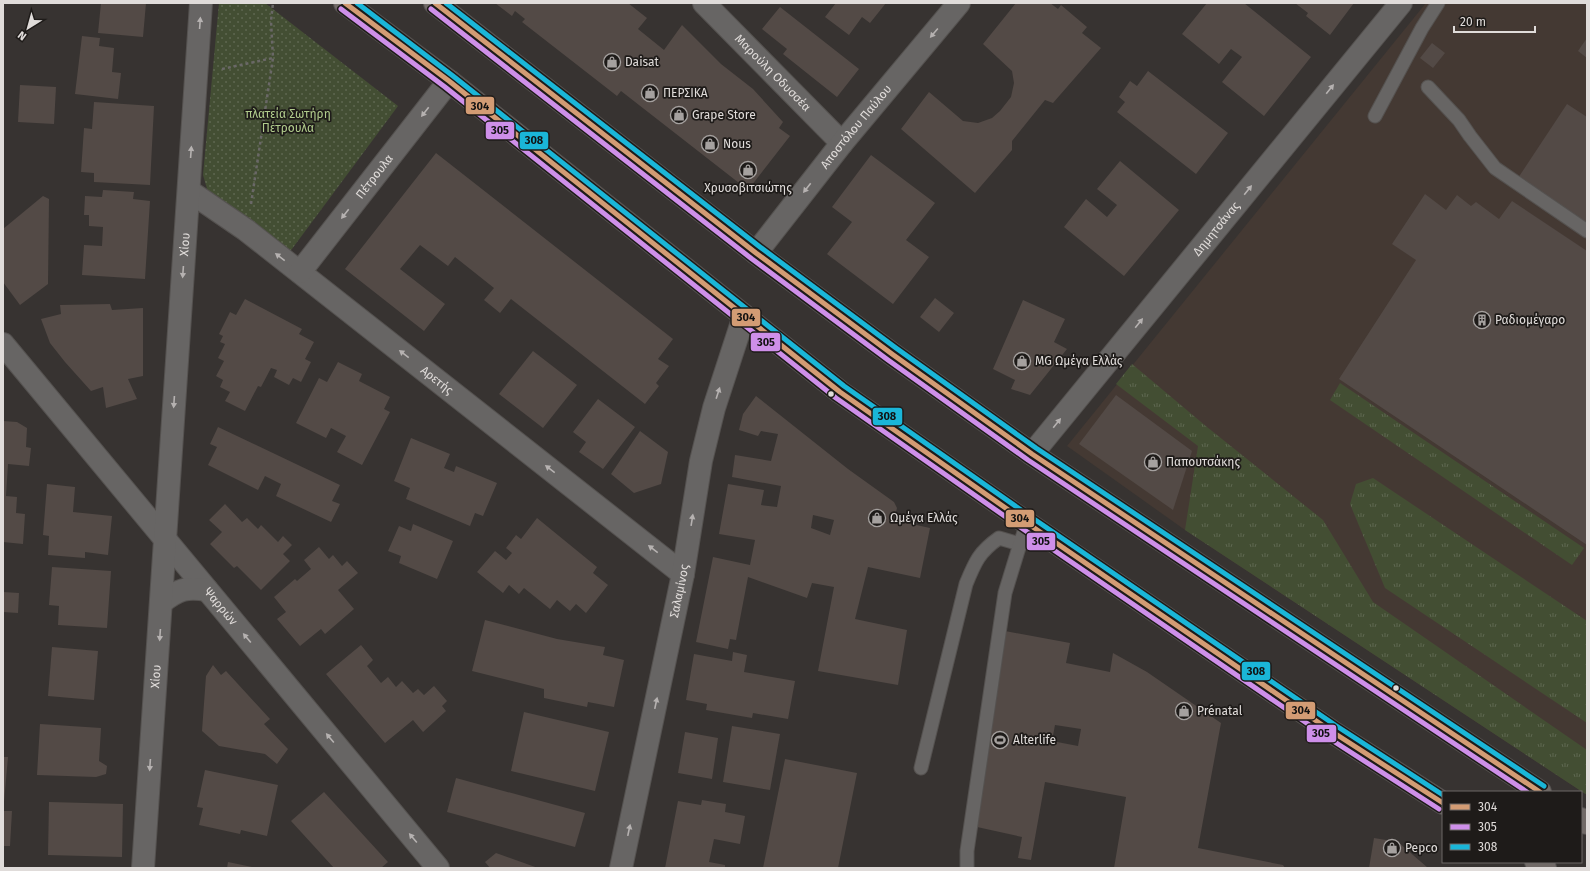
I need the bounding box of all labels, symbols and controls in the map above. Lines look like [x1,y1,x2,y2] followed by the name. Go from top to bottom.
[8,8,48,48] north arrow
[1454,8,1535,34] scale bar
[1460,15,1486,29] text: 20 m
[197,16,204,29] one-way arrow
[15,28,29,43] text: N
[929,28,938,38] one-way arrow
[732,32,814,114] street label: Μαρούλη Οδυσσέα
[602,52,622,72] shop icon: Daisat
[625,55,660,69] place label: Daisat
[817,82,895,172] street label: Αποστόλου Παύλου
[640,83,660,103] shop icon: ΠΕΡΣΙΚΑ
[1326,84,1335,95] one-way arrow
[663,86,708,100] place label: ΠΕΡΣΙΚΑ
[465,96,495,115] line badge: 304
[470,100,489,113] text: 304
[669,105,689,125] shop icon: Grape Store
[420,106,429,117] one-way arrow
[245,107,331,135] park label: πλατεία Σωτήρη Πέτρουλα
[692,108,756,122] place label: Grape Store
[485,121,515,140] line badge: 305
[490,124,509,137] text: 305
[519,131,549,150] line badge: 308
[524,134,544,147] text: 308
[700,134,720,154] shop icon: Nous
[723,137,751,151] place label: Nous
[188,146,195,158] one-way arrow
[353,152,396,202] street label: Πέτρουλα
[738,160,758,180] shop icon: Χρυσοβιτσιώτης
[704,181,792,195] place label: Χρυσοβιτσιώτης
[803,182,812,193] one-way arrow
[1243,184,1252,195] one-way arrow
[1190,199,1243,259] street label: Δημητσάνας
[341,209,349,220] one-way arrow
[177,232,193,257] street label: Χίου
[274,252,285,261] one-way arrow
[180,266,186,279] one-way arrow
[731,308,761,327] line badge: 304
[1472,310,1492,330] building icon: Ραδιομέγαρο
[736,311,755,324] text: 304
[1495,313,1565,327] place label: Ραδιομέγαρο
[1134,317,1143,328] one-way arrow
[750,332,781,352] line badge: 305
[756,336,775,349] text: 305
[399,350,410,359] one-way arrow
[1012,351,1032,371] shop icon: MG Ωμέγα Ελλάς
[1035,354,1123,368] place label: MG Ωμέγα Ελλάς
[418,363,456,398] street label: Αρετής
[716,387,722,399] one-way arrow
[826,389,836,399] unlabelled marker
[171,396,178,408] one-way arrow
[872,407,903,426] line badge: 308
[877,410,897,423] text: 308
[1052,418,1061,429] one-way arrow
[1143,452,1163,472] shop icon: Παπουτσάκης
[1166,455,1240,469] place label: Παπουτσάκης
[545,465,556,473] one-way arrow
[867,508,887,528] shop icon: Ωμέγα Ελλάς
[1005,509,1035,528] line badge: 304
[890,511,958,525] place label: Ωμέγα Ελλάς
[1010,512,1029,525] text: 304
[689,514,695,526] one-way arrow
[1026,532,1056,551] line badge: 305
[1031,535,1050,548] text: 305
[647,545,658,554] one-way arrow
[667,563,692,619] street label: Σαλαμίνος
[201,585,241,628] street label: Ψαρρών
[156,629,163,641] one-way arrow
[243,633,251,643] one-way arrow
[1241,661,1271,681] line badge: 308
[148,664,164,689] street label: Χίου
[1246,665,1266,678] text: 308
[1391,683,1401,693] unlabelled marker
[654,696,660,709] one-way arrow
[1174,701,1194,721] shop icon: Prénatal
[1285,701,1316,720] line badge: 304
[1197,704,1243,718] place label: Prénatal
[1291,704,1310,717] text: 304
[1306,724,1337,743] line badge: 305
[1311,727,1330,740] text: 305
[990,730,1010,750] sports icon: Alterlife
[326,733,335,743] one-way arrow
[1013,733,1056,747] place label: Alterlife
[147,759,154,771] one-way arrow
[1442,791,1582,863] legend
[1478,800,1498,814] text: 304
[1478,820,1497,834] text: 305
[627,824,633,836] one-way arrow
[409,833,418,843] one-way arrow
[1382,838,1402,858] shop icon: Pepco
[1478,840,1498,854] text: 308
[1405,841,1438,855] place label: Pepco

